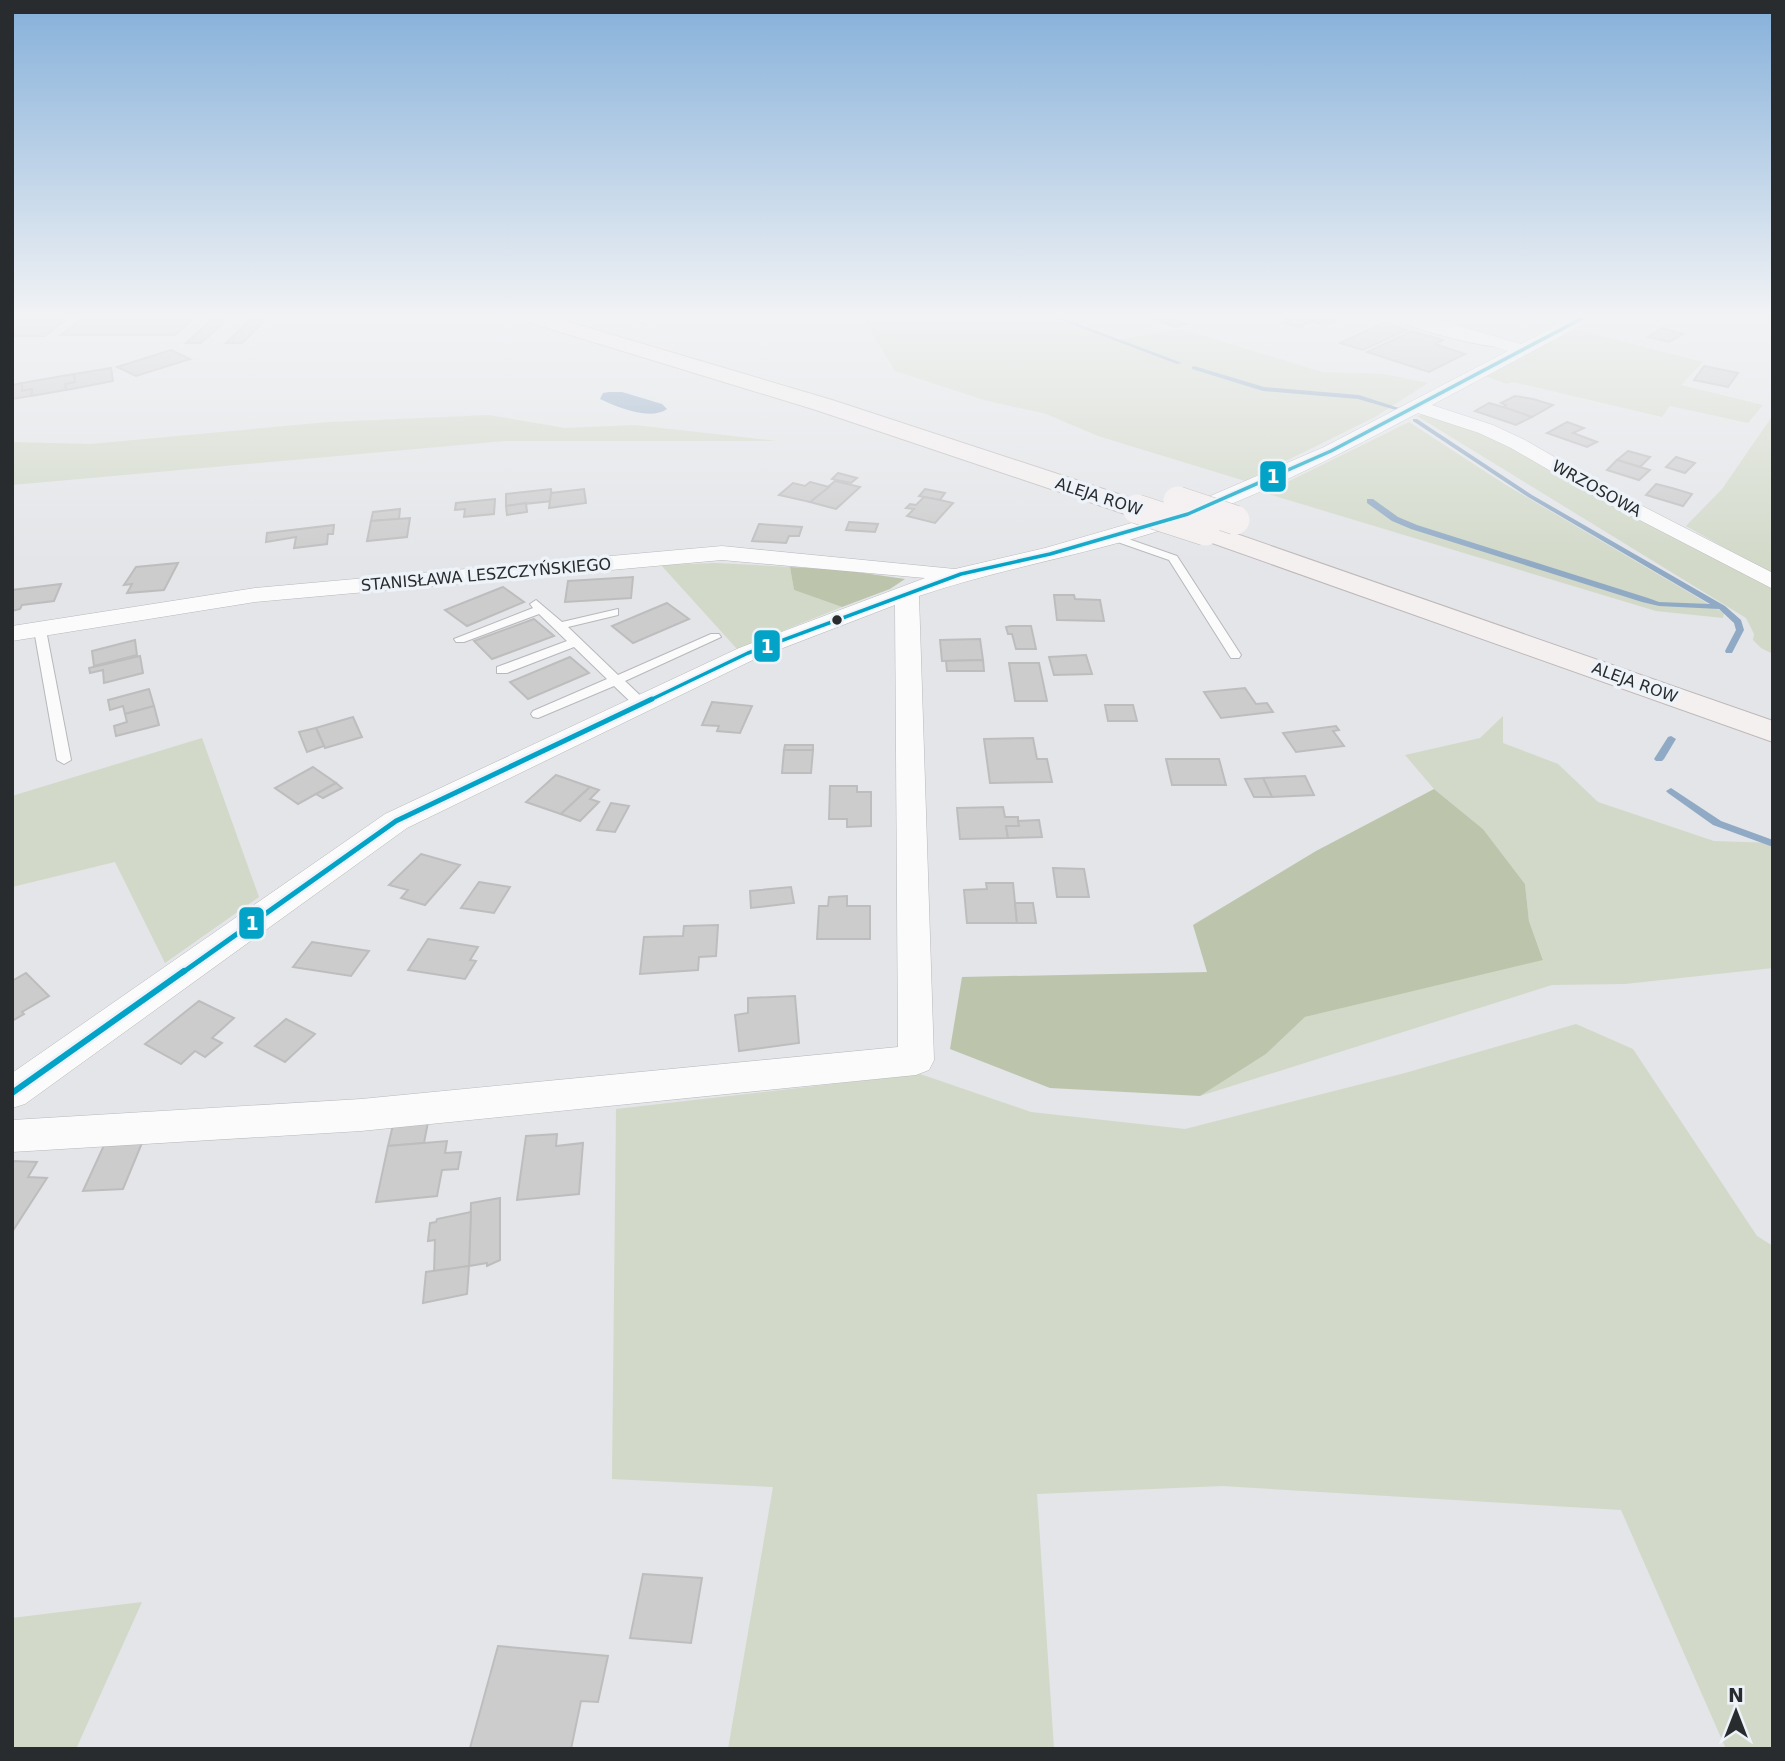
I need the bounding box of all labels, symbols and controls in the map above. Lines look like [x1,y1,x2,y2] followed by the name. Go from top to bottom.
[1549,456,1645,521] street label: WRZOSOWA
[1259,460,1287,493] line badge: 1
[1266,465,1280,487] text: 1
[1053,474,1145,519] street label: ALEJA ROW
[360,554,612,595] street label: STANISŁAWA LESZCZYŃSKIEGO
[830,613,844,627] unlabelled marker
[753,629,781,663] line badge: 1
[760,635,774,657] text: 1
[1589,658,1681,707] street label: ALEJA ROW
[238,906,265,940] line badge: 1
[245,912,259,934] text: 1
[1701,1677,1771,1747] north arrow
[1728,1684,1744,1706] text: N

